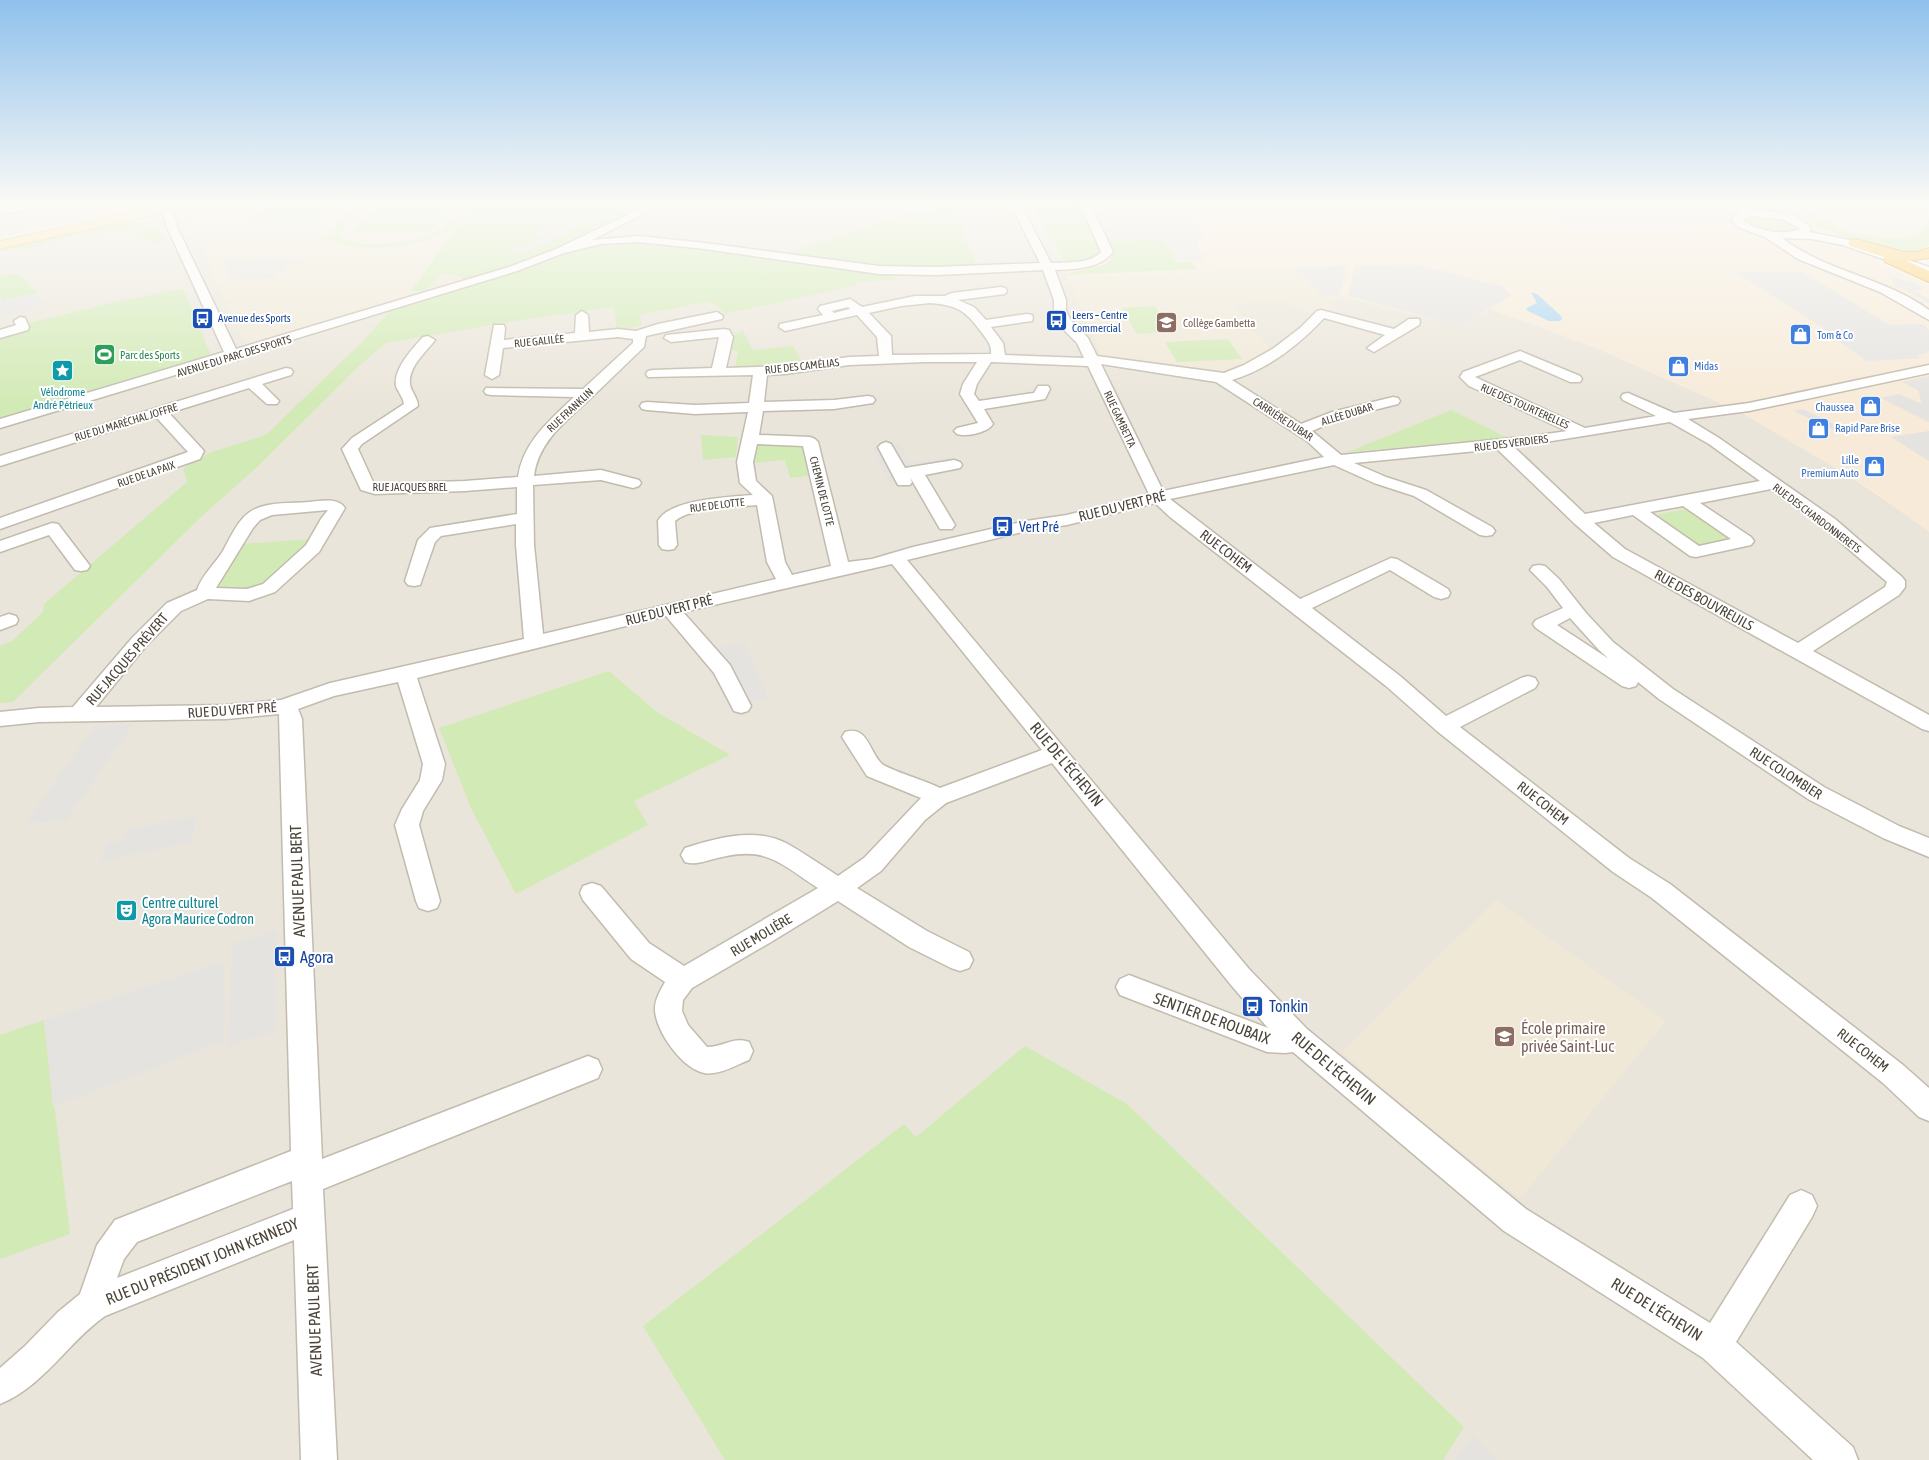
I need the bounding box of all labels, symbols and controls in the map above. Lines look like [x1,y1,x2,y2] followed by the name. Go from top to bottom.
[190,306,214,330] bus stop icon: Avenue des Sports
[1044,309,1068,333] bus stop icon: Leers – Centre Commercial
[1072,309,1127,334] place label: Leers – Centre Commercial
[1155,311,1179,335] school or university icon: Collège Gambetta
[218,312,291,324] place label: Avenue des Sports
[1183,317,1255,329] place label: Collège Gambetta
[1789,323,1813,347] shop icon: Tom & Co
[1817,329,1853,341] place label: Tom & Co
[513,332,565,350] street label: RUE GALILÉE
[175,333,293,379] street label: AVENUE DU PARC DES SPORTS
[92,343,116,367] sports icon: Parc des Sports
[120,349,180,361] place label: Parc des Sports
[1666,354,1690,378] shop icon: Midas
[764,356,840,376] street label: RUE DES CAMÉLIAS
[51,359,75,383] place icon: Vélodrome André Pétrieux
[1694,360,1718,372] place label: Midas
[1479,381,1571,431] street label: RUE DES TOURTERELLES
[33,386,93,411] place label: Vélodrome André Pétrieux
[544,386,596,434] street label: RUE FRANKLIN
[1102,389,1139,450] street label: RUE GAMBETTA
[1251,395,1316,443] street label: CARRIÈRE DUBAR
[1858,395,1882,419] shop icon: Chaussea
[1320,400,1375,428] street label: ALLÉE DUBAR
[73,401,179,443] street label: RUE DU MARÉCHAL JOFFRE
[1815,401,1854,413] place label: Chaussea
[1807,416,1831,440] shop icon: Rapid Pare Brise
[1835,422,1900,434] place label: Rapid Pare Brise
[1473,432,1549,453] street label: RUE DES VERDIERS
[1801,454,1859,479] place label: Lille Premium Auto
[1863,454,1887,478] shop icon: Lille Premium Auto
[808,455,837,527] street label: CHEMIN DE LOTTE
[116,459,176,489] street label: RUE DE LA PAIX
[372,481,448,493] street label: RUE JACQUES BREL
[1771,481,1864,555] street label: RUE DES CHARDONNERETS
[1077,487,1167,525] street label: RUE DU VERT PRÉ
[689,496,745,514] street label: RUE DE LOTTE
[991,515,1015,539] bus stop icon: Vert Pré
[1019,519,1059,535] place label: Vert Pré
[1197,526,1255,576] street label: RUE COHEM
[1652,566,1756,634] street label: RUE DES BOUVREUILS
[624,591,714,629] street label: RUE DU VERT PRÉ
[83,610,171,708] street label: RUE JACQUES PRÉVERT
[187,699,277,721] street label: RUE DU VERT PRÉ
[1027,718,1107,810] street label: RUE DE L'ÉCHEVIN
[1747,744,1825,802] street label: RUE COLOMBIER
[1514,778,1572,828] street label: RUE COHEM
[286,825,308,937] street label: AVENUE PAUL BERT
[142,895,254,927] place label: Centre culturel Agora Maurice Codron
[114,899,138,923] theatre icon: Centre culturel Agora Maurice Codron
[727,910,795,960] street label: RUE MOLIÈRE
[272,945,296,969] bus stop icon: Agora
[300,948,334,967] place label: Agora
[1151,989,1273,1048] street label: SENTIER DE ROUBAIX
[1241,994,1265,1018] bus stop icon: Tonkin
[1269,997,1308,1015] place label: Tonkin
[1521,1019,1614,1056] place label: École primaire privée Saint-Luc
[1493,1025,1517,1049] school or university icon: École primaire privée Saint-Luc
[1834,1025,1892,1075] street label: RUE COHEM
[1288,1028,1380,1108] street label: RUE DE L'ÉCHEVIN
[103,1214,302,1308] street label: RUE DU PRÉSIDENT JOHN KENNEDY
[303,1264,325,1376] street label: AVENUE PAUL BERT
[1608,1274,1706,1344] street label: RUE DE L'ÉCHEVIN

